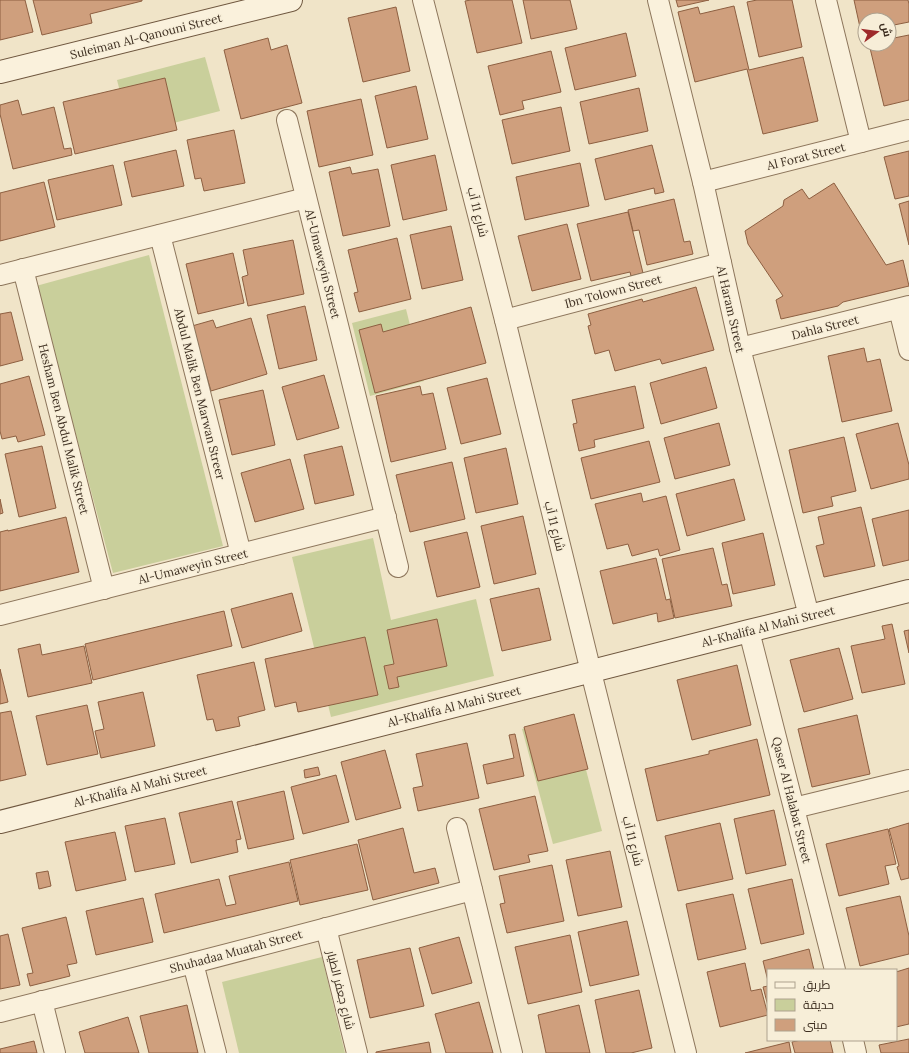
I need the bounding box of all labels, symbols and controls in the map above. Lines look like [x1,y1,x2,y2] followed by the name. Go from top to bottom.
[68,10,224,62] street label: Suleiman Al-Qanouni Street
[857,12,897,52] north arrow
[878,21,895,38] text: ش
[764,139,847,173] street label: Al Forat Street
[464,185,491,239] street label: شارع 11 آب
[302,207,344,321] street label: Al-Umaweyin Street
[714,263,748,354] street label: Al Haram Street
[563,271,663,311] street label: Ibn Tolown Street
[171,306,229,482] street label: Abdul Malik Ben Marwan Streer
[790,311,861,343] street label: Dahla Street
[35,342,93,516] street label: Hesham Ben Abdul Malik Street
[541,499,568,553] street label: شارع 11 آب
[136,545,250,587] street label: Al-Umaweyin Street
[699,602,837,650] street label: Al-Khalifa Al Mahi Street
[385,682,523,730] street label: Al-Khalifa Al Mahi Street
[769,735,815,865] street label: Qaser Al Halabat Street
[71,762,209,810] street label: Al-Khalifa Al Mahi Street
[619,814,646,868] street label: شارع 11 آب
[168,926,304,976] street label: Shuhadaa Muatah Street
[323,948,358,1031] street label: شارع جعفر الطيار
[767,969,897,1041] legend
[803,977,831,992] text: طريق
[803,997,834,1012] text: حديقة
[803,1017,828,1032] text: مبنى

